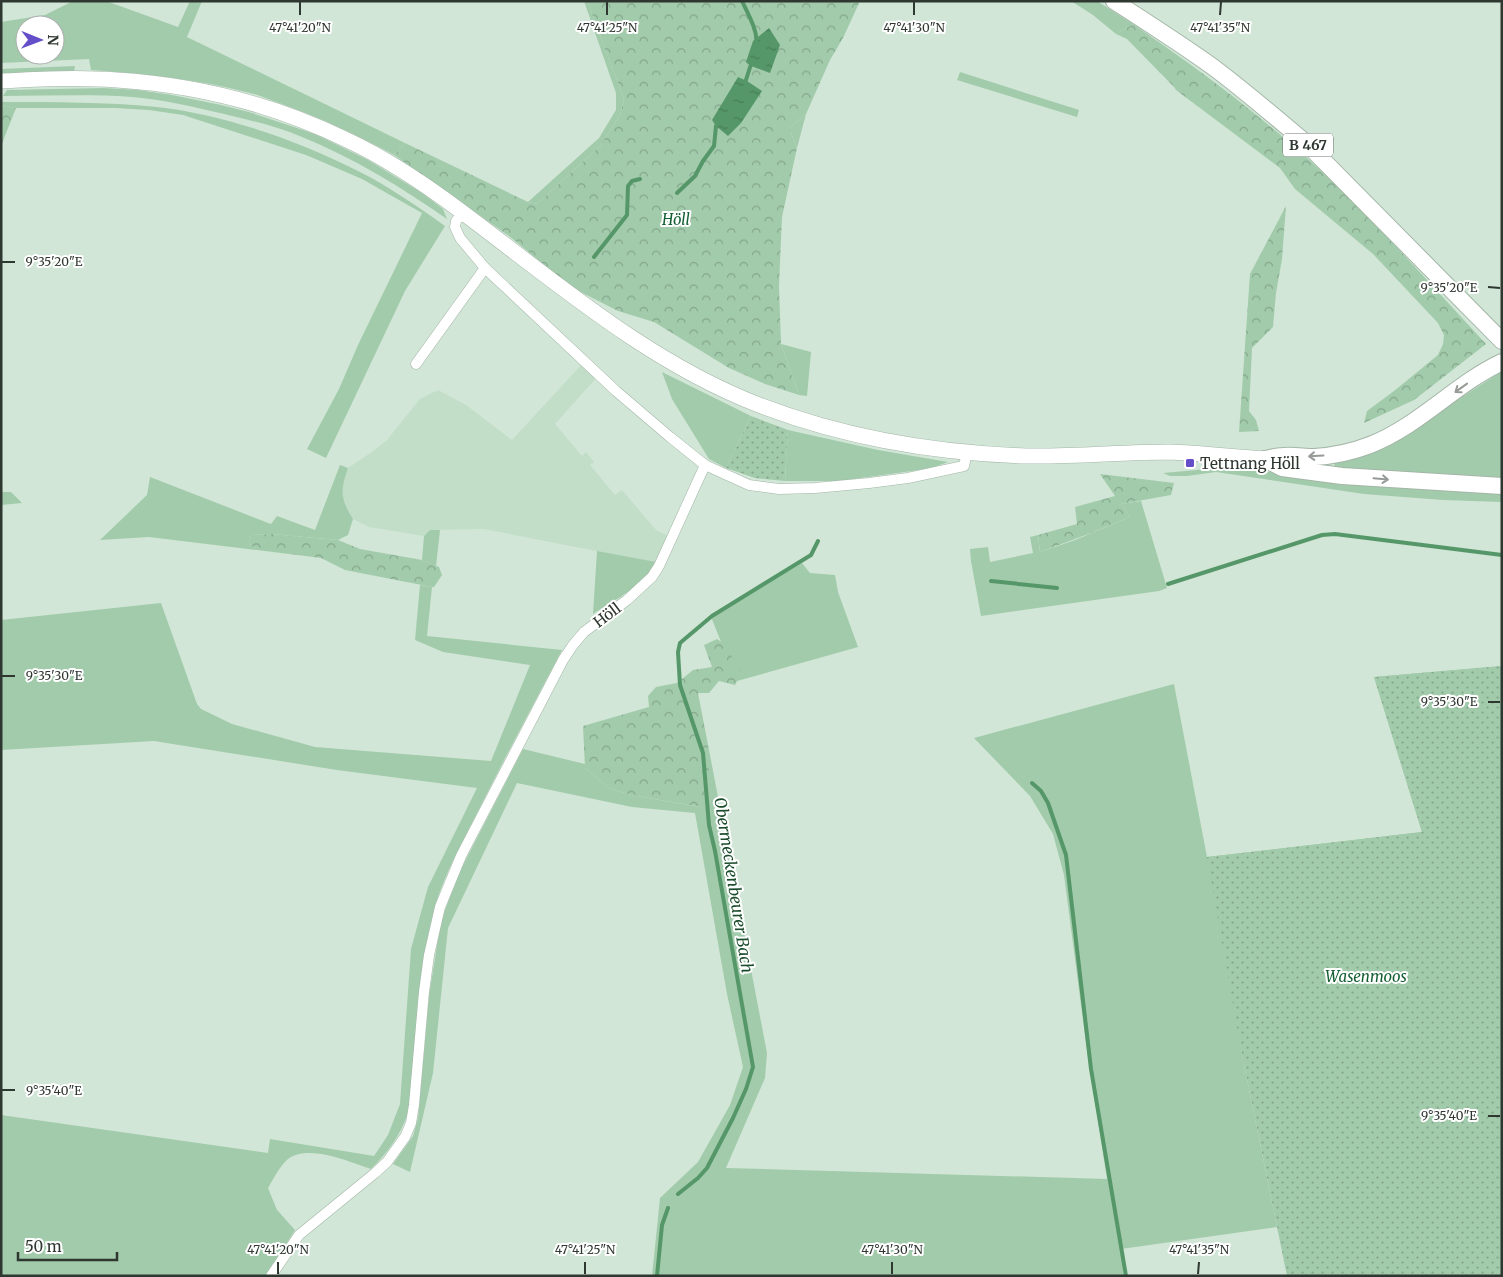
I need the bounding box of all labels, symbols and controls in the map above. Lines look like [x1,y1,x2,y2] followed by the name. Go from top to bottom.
[15,15,65,65] north arrow
[269,20,332,35] text: 47°41'20"N
[577,20,638,35] text: 47°41'25"N
[883,20,946,35] text: 47°41'30"N
[1190,20,1251,35] text: 47°41'35"N
[44,35,62,46] text: N
[1283,134,1333,156] road number: B 467
[661,210,690,229] park label: Höll
[26,254,83,269] text: 9°35'20"E
[1421,280,1478,295] text: 9°35'20"E
[1454,383,1468,393] one-way arrow
[1309,452,1325,461] one-way arrow
[1200,454,1300,473] place label: Tettnang Höll
[1184,457,1196,469] marker: Tettnang Höll
[1372,474,1388,483] one-way arrow
[589,598,625,632] street label: Höll
[26,668,83,683] text: 9°35'30"E
[1421,694,1478,709] text: 9°35'30"E
[710,796,758,974] water label: Obermeckenbeurer Bach
[1325,967,1407,986] park label: Wasenmoos
[26,1083,82,1098] text: 9°35'40"E
[1421,1108,1477,1123] text: 9°35'40"E
[18,1230,116,1262] scale bar
[25,1237,62,1256] text: 50 m
[247,1242,310,1257] text: 47°41'20"N
[555,1242,616,1257] text: 47°41'25"N
[861,1242,924,1257] text: 47°41'30"N
[1169,1242,1230,1257] text: 47°41'35"N

